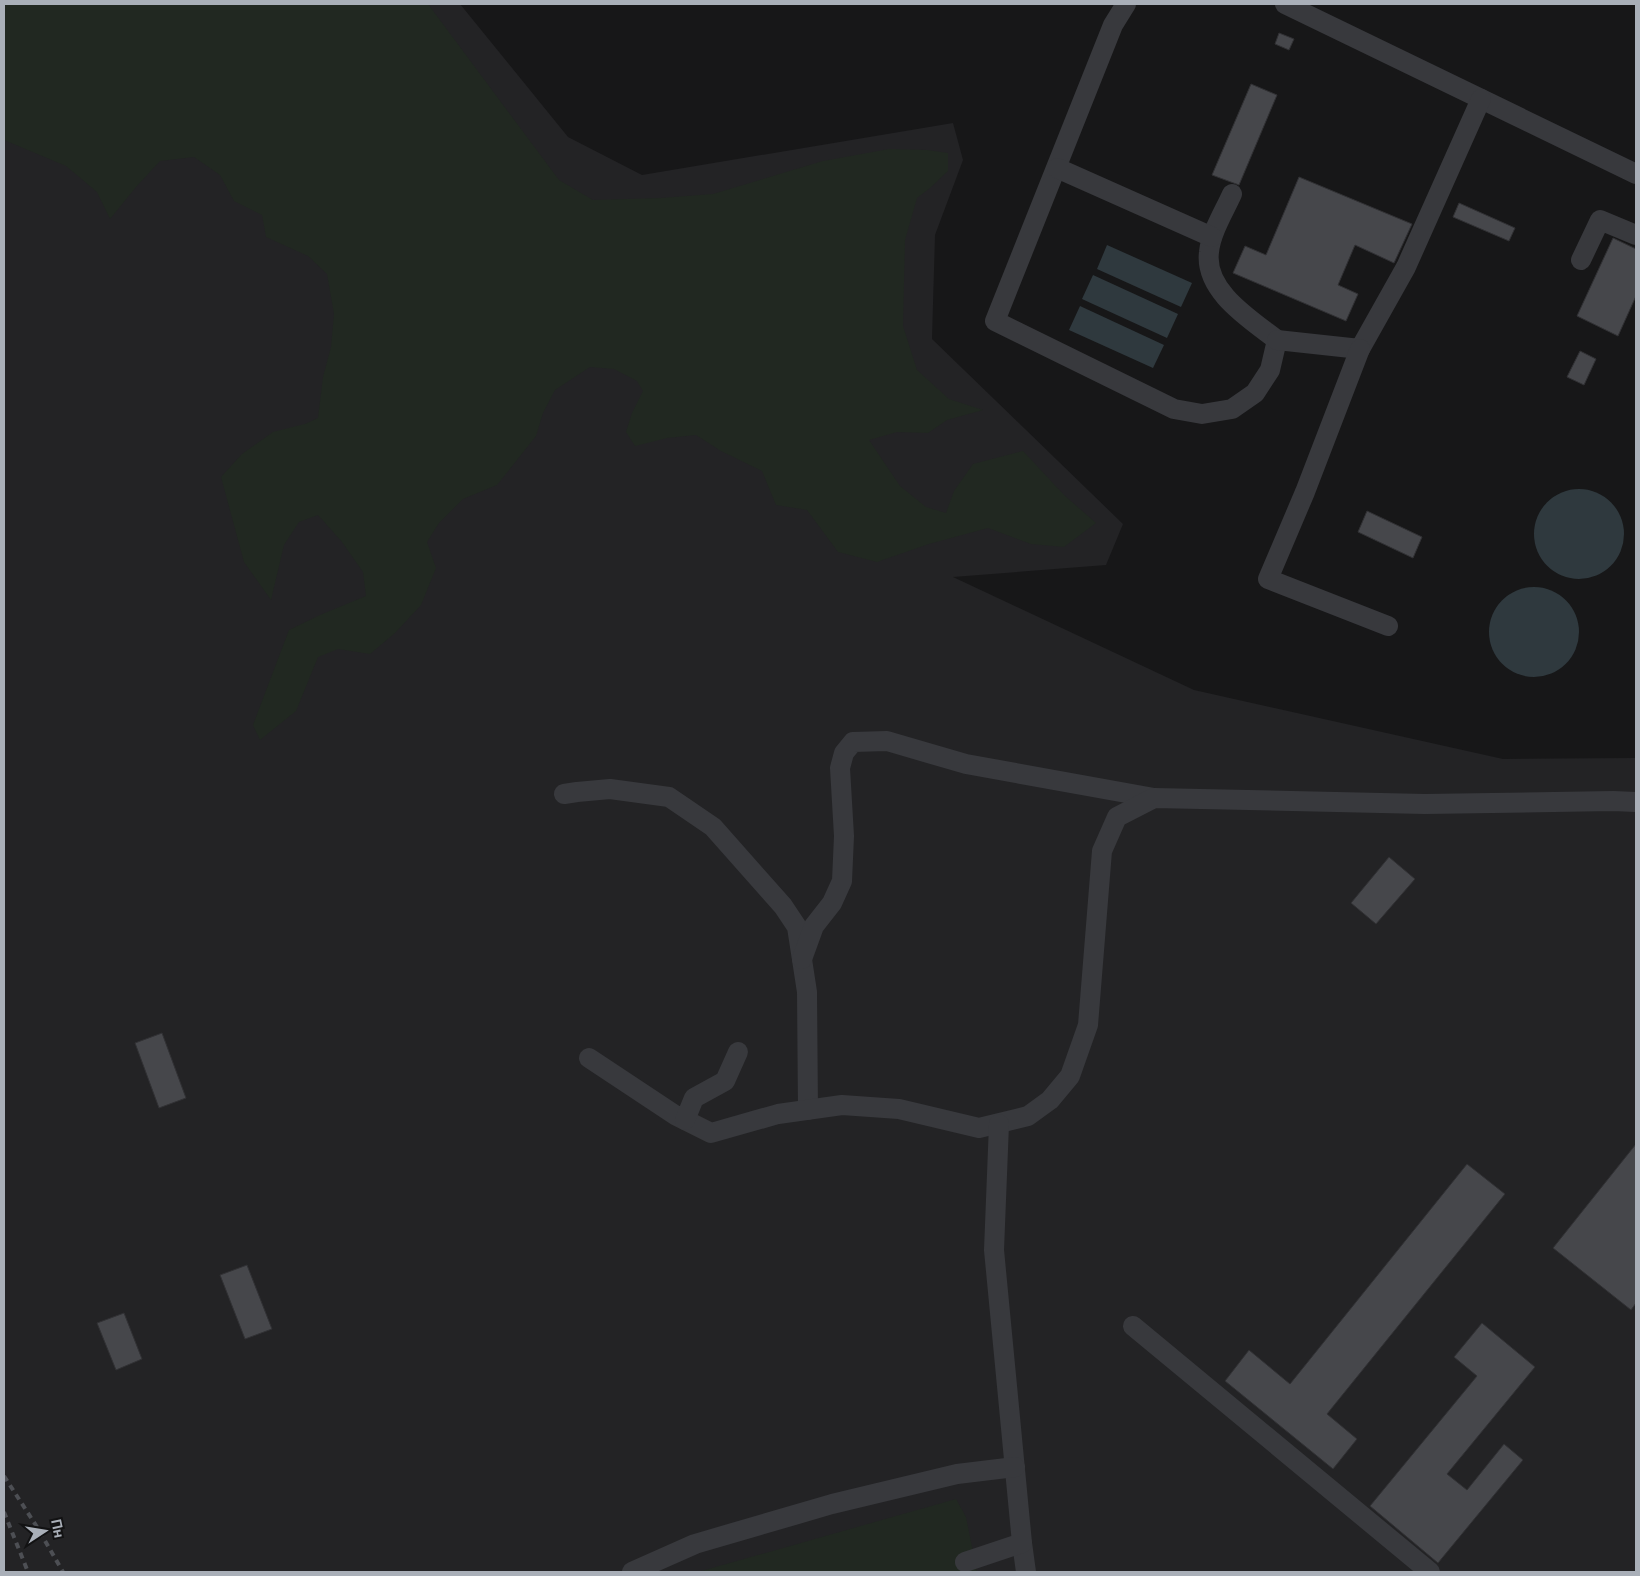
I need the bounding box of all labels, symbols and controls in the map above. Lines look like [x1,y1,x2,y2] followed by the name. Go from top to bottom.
[20,1506,70,1556] north arrow
[48,1518,67,1539] text: Пн

